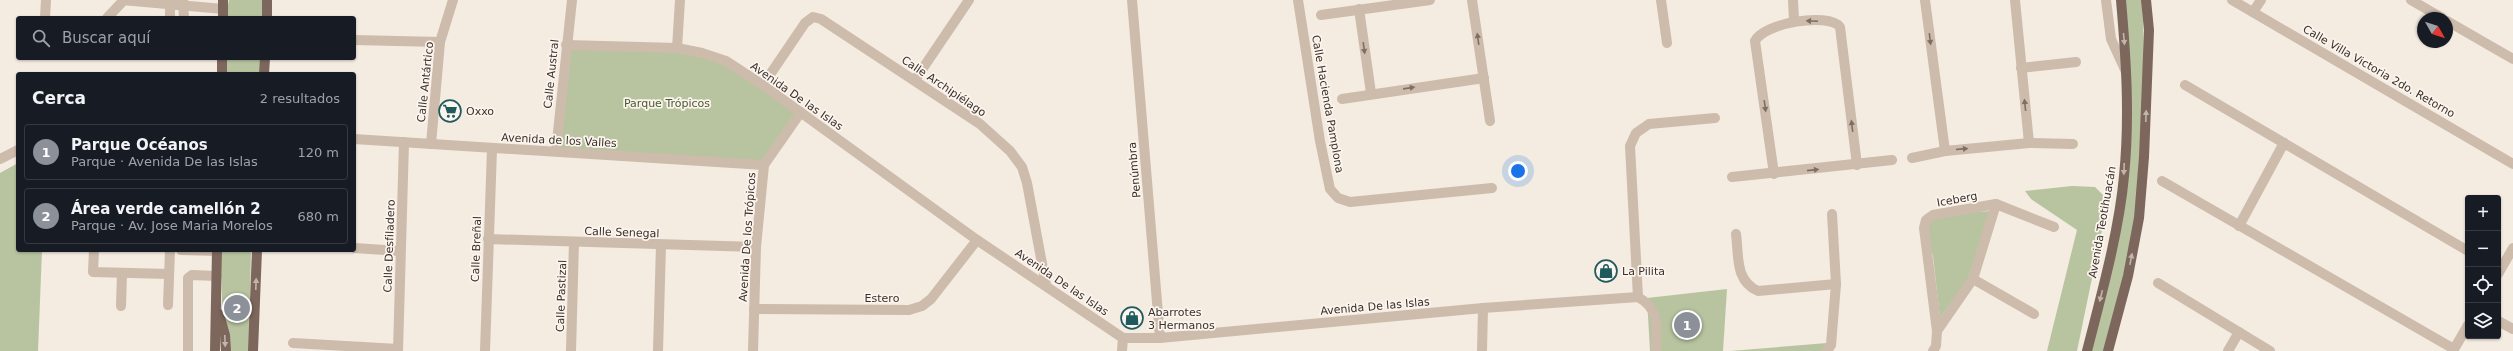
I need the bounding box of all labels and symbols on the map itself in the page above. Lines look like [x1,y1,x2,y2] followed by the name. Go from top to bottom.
[2417,12,2453,48] north arrow
[1806,17,1818,24] one-way arrow
[2300,22,2457,121] street label: Calle Villa Victoria 2do. Retorno
[1475,33,1481,45] one-way arrow
[1927,33,1933,45] one-way arrow
[2121,33,2127,45] one-way arrow
[1309,34,1346,174] street label: Calle Hacienda Pamplona
[541,39,562,109] street label: Calle Austral
[415,41,436,123] street label: Calle Antártico
[1361,42,1367,54] one-way arrow
[899,53,989,120] street label: Calle Archipiélago
[748,60,846,133] street label: Avenida De las Islas
[1403,85,1415,91] one-way arrow
[624,97,710,110] park label: Parque Trópicos
[437,98,463,124] supermarket icon: Oxxo
[2021,99,2028,111] one-way arrow
[1762,100,1768,112] one-way arrow
[466,105,494,118] place label: Oxxo
[2143,109,2149,122] one-way arrow
[1849,120,1855,132] one-way arrow
[501,131,617,150] street label: Avenida de los Valles
[1126,142,1143,198] street label: Penúmbra
[1956,146,1968,153] one-way arrow
[1508,161,1528,181] your location
[2121,163,2128,175] one-way arrow
[2086,165,2119,279] street label: Avenida Teotihuacán
[1807,167,1819,173] one-way arrow
[736,172,759,302] street label: Avenida De los Trópicos
[1936,190,1978,209] street label: Iceberg
[381,199,398,293] street label: Calle Desfiladero
[469,216,484,282] street label: Calle Breñal
[584,225,660,240] street label: Calle Senegal
[1013,246,1111,319] street label: Avenida De las Islas
[2129,253,2135,265] one-way arrow
[1593,258,1619,284] shop icon: La Pilita
[554,260,569,332] street label: Calle Pastizal
[1622,265,1665,278] place label: La Pilita
[252,278,259,290] one-way arrow
[2097,290,2103,303] one-way arrow
[865,292,900,305] street label: Estero
[224,293,250,323] pin: 2
[1320,295,1431,318] street label: Avenida De las Islas
[1119,305,1145,331] shop icon: Abarrotes 3 Hermanos
[1148,306,1215,332] place label: Abarrotes 3 Hermanos
[1674,310,1700,340] pin: 1
[222,335,229,347] one-way arrow

